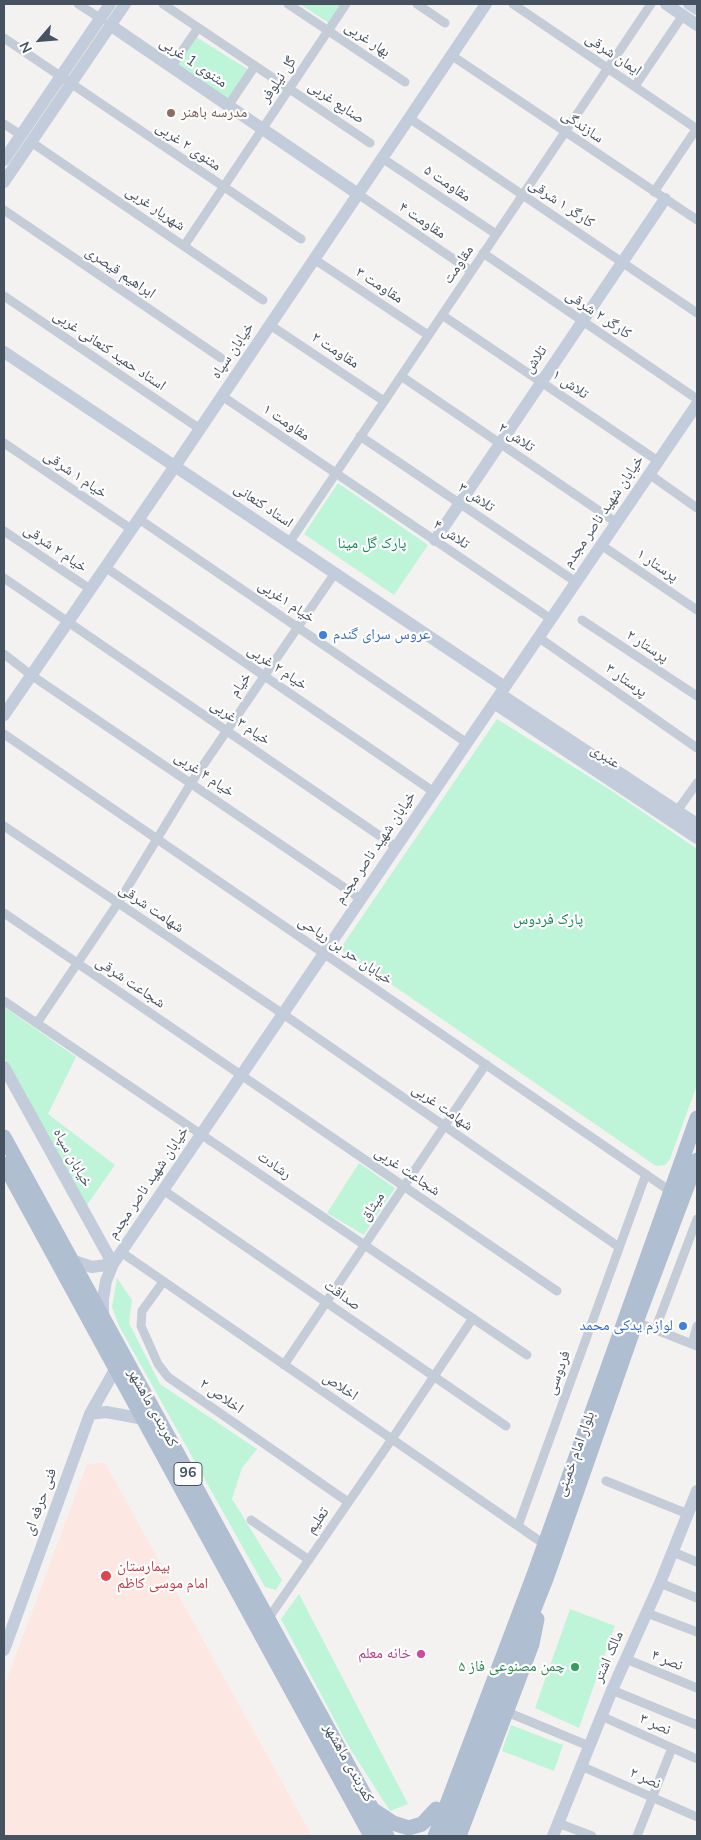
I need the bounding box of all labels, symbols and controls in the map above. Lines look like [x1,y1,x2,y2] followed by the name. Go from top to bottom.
[15,15,65,65] north arrow
[341,18,393,62] street label: بهار غربی
[581,30,645,80] street label: ایمان شرقی
[156,34,230,92] street label: مثنوی 1 غربی
[15,38,37,56] text: N
[257,54,301,106] street label: گل نیلوفر
[304,78,368,128] street label: صنایع غربی
[181,104,247,122] place label: مدرسه باهنر
[557,106,607,148] street label: سازندگی
[165,107,177,119] marker: مدرسه باهنر
[152,118,224,176] street label: مثنوی ۲ غربی
[420,162,474,206] street label: مقاومت ۵
[525,176,597,232] street label: کارگر ۱ شرقی
[122,182,188,236] street label: شهریار غربی
[395,199,449,243] street label: مقاومت ۴
[440,242,478,288] street label: مقاومت
[81,243,159,303] street label: ابراهیم قیصری
[352,264,406,308] street label: مقاومت ۳
[562,287,634,343] street label: کارگر ۲ شرقی
[49,307,169,395] street label: استاد حمید کنعانی غربی
[208,319,258,383] street label: خیابان سپاه
[308,329,362,373] street label: مقاومت ۲
[520,343,552,377] street label: تلاش
[548,366,592,404] street label: تلاش ۱
[259,401,313,445] street label: مقاومت ۱
[494,419,538,457] street label: تلاش ۲
[40,447,110,503] street label: خیام ۱ شرقی
[560,452,648,572] street label: خیابان شهید ناصر مجدم
[454,479,498,517] street label: تلاش ۳
[230,480,296,532] street label: استاد کنعانی
[429,516,473,554] street label: تلاش ۴
[20,521,90,577] street label: خیام ۲ شرقی
[338,535,406,553] park label: پارک گل مینا
[633,545,681,587] street label: پرستار ۱
[254,576,318,628] street label: خیام ۱غربی
[333,626,430,644] place label: عروس سرای گندم
[623,627,671,667] street label: پرستار ۲
[317,629,329,641] marker: عروس سرای گندم
[244,641,310,695] street label: خیام ۲ غربی
[602,660,650,702] street label: پرستار ۳
[226,669,256,701] street label: خیام
[207,696,273,750] street label: خیام ۳ غربی
[587,741,623,773] street label: عنبری
[171,748,237,802] street label: خیام ۴ غربی
[332,788,420,908] street label: خیابان شهید ناصر مجدم
[115,881,187,937] street label: شهامت شرقی
[513,911,583,929] park label: پارک فردوس
[294,913,396,989] street label: خیابان حر بن ریاحی
[92,953,168,1013] street label: شجاعت شرقی
[408,1080,476,1136] street label: شهامت غربی
[105,1123,193,1243] street label: خیابان شهید ناصر مجدم
[48,1125,96,1191] street label: خیابان سپاه
[371,1143,443,1201] street label: شجاعت غربی
[254,1148,294,1184] street label: رشادت
[357,1189,389,1225] street label: میثاق
[320,1277,364,1315] street label: صداقت
[579,1317,673,1335] place label: لوازم یدکی محمد
[677,1320,689,1332] marker: لوازم یدکی محمد
[543,1348,575,1398] street label: فردوسی
[123,1366,181,1450] street label: کمربندی ماهشهر
[319,1369,361,1405] street label: اخلاص
[196,1375,246,1419] street label: اخلاص ۲
[552,1409,600,1499] street label: بلوار امام خمینی
[174,1462,202,1486] road number: 96
[21,1466,61,1538] street label: فنی حرفه ای
[302,1504,334,1538] street label: تعلیم
[117,1558,208,1593] place label: بیمارستان امام موسی کاظم
[99,1569,113,1583] marker: بیمارستان امام موسی کاظم
[590,1629,628,1685] street label: مالک اشتر
[358,1645,411,1663] place label: خانه معلم
[649,1647,685,1675] street label: نصر ۴
[415,1648,427,1660] marker: خانه معلم
[459,1658,565,1676] place label: چمن مصنوعی فاز ۵
[569,1661,581,1673] marker: چمن مصنوعی فاز ۵
[637,1710,673,1740] street label: نصر ۳
[319,1721,377,1805] street label: کمربندی ماهشهر
[627,1764,663,1794] street label: نصر ۲

